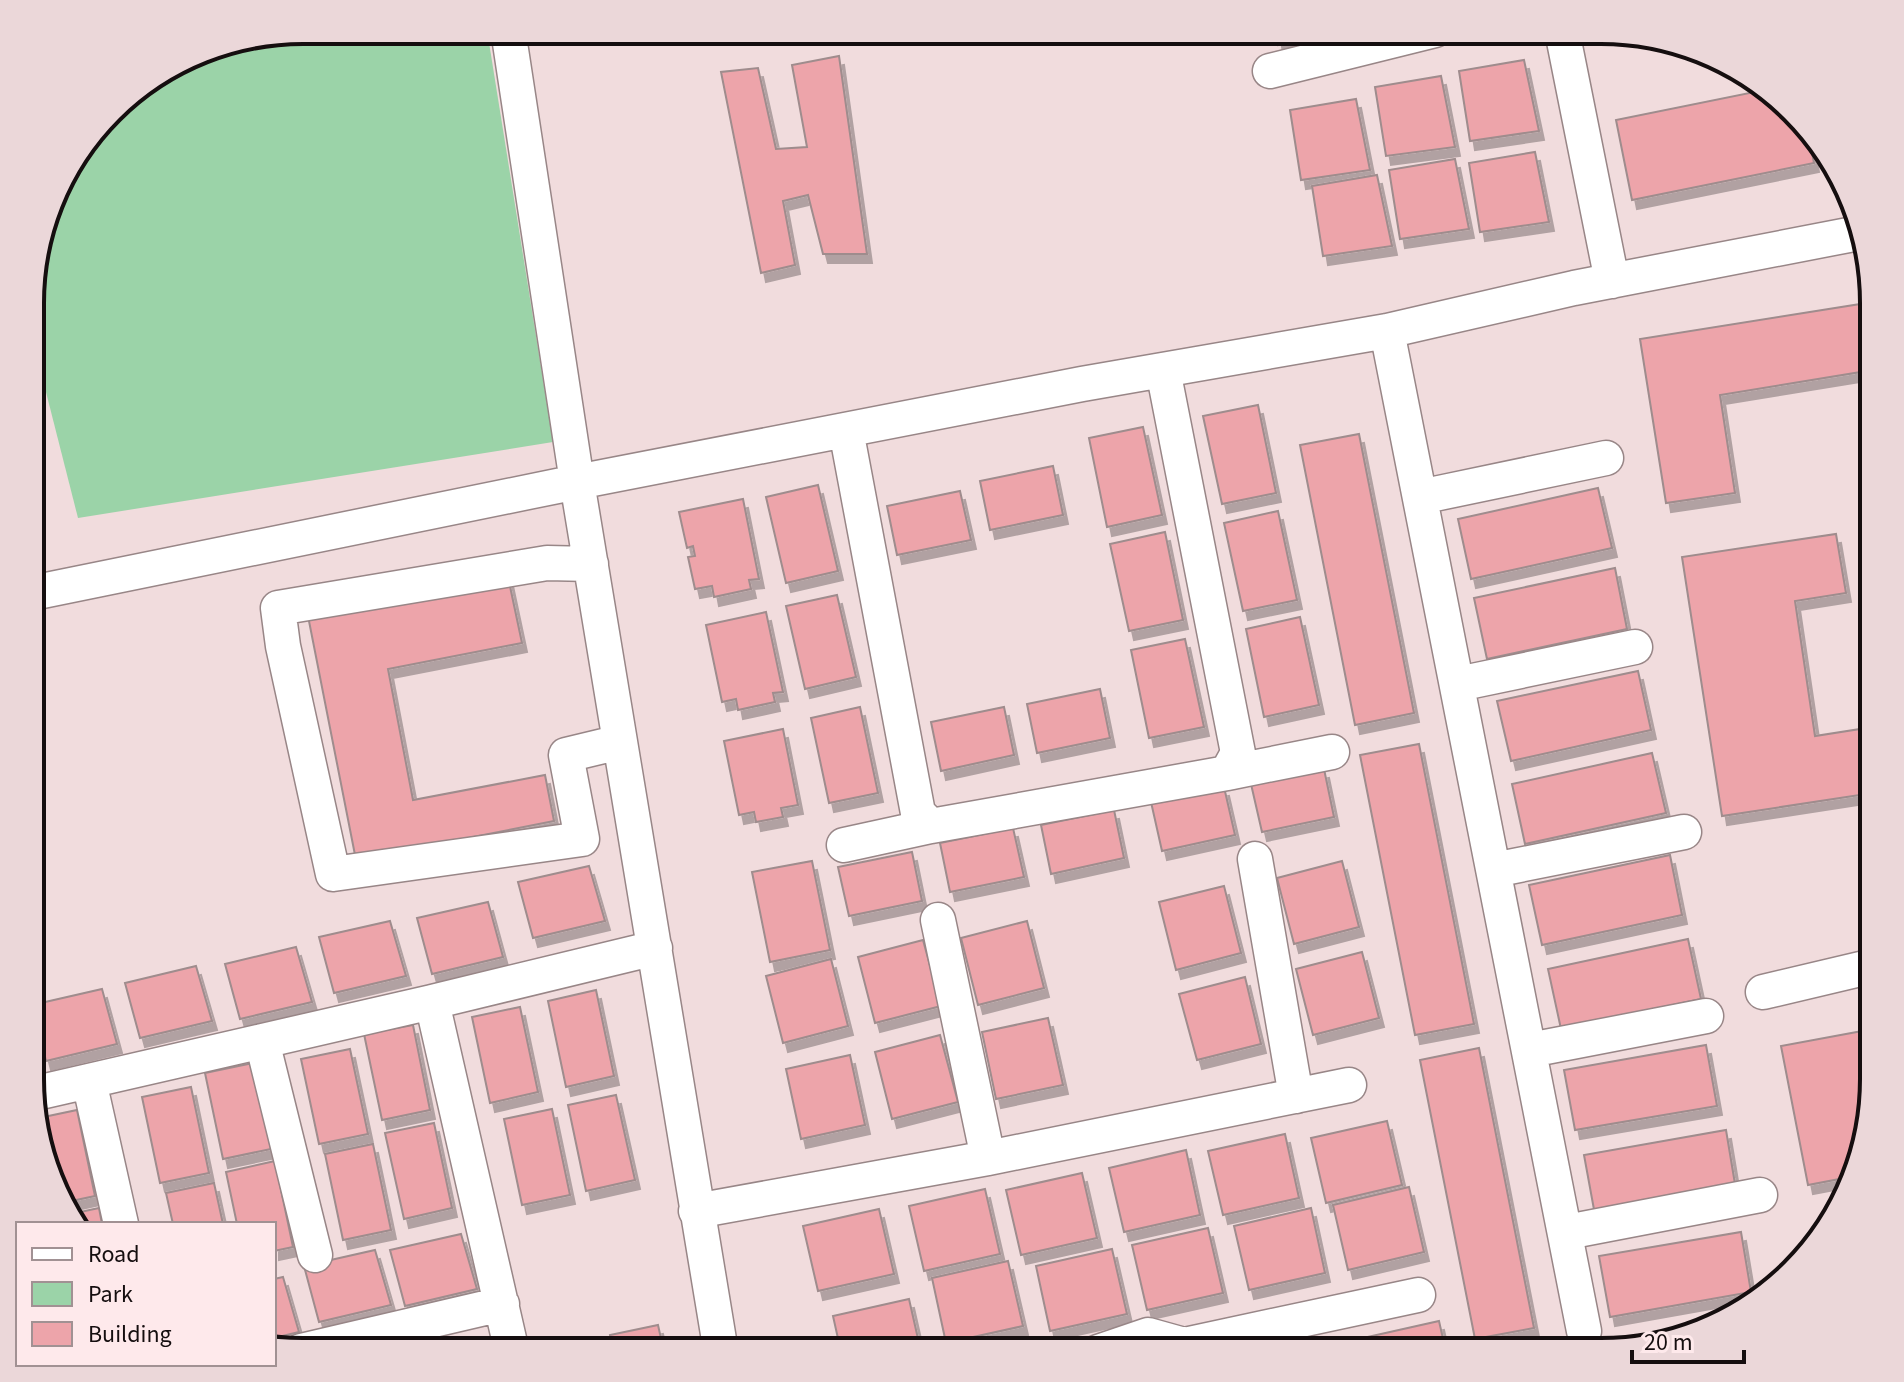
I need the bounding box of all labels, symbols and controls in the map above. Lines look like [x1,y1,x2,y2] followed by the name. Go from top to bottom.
[16,1222,276,1366] legend
[88,1237,140,1272] text: Road
[88,1277,133,1312] text: Park
[1632,1314,1744,1364] scale bar
[88,1317,172,1352] text: Building
[1644,1325,1693,1360] text: 20 m

